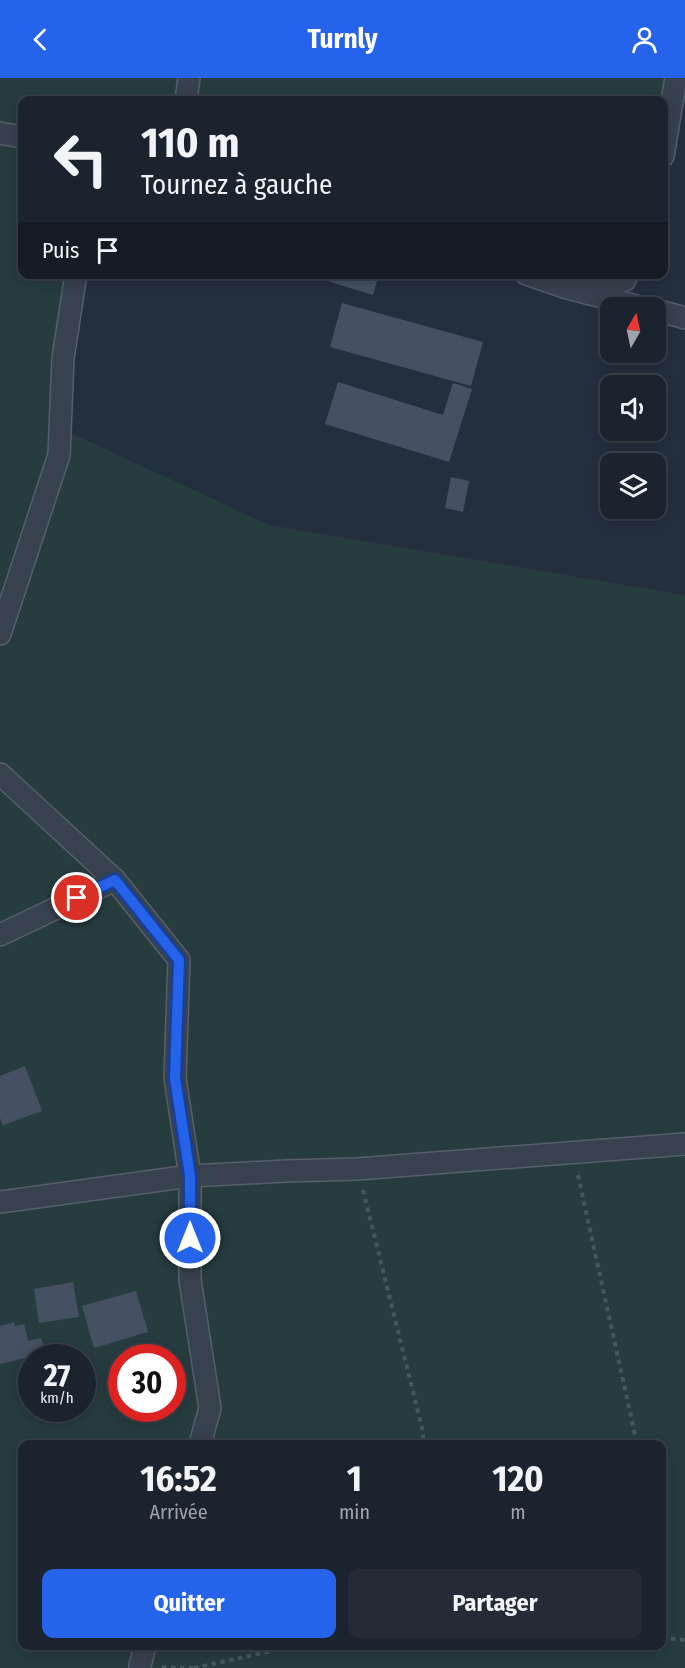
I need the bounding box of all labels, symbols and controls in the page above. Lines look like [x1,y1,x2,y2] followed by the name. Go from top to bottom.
[24,23,57,56] icon: back
[307,23,378,55] text: Turnly
[628,23,661,56] icon: person
[141,118,240,168] text: 110 m
[42,120,120,198] icon: left
[141,169,332,201] text: Tournez à gauche
[91,234,124,267] icon: arrive
[42,237,79,264] text: Puis
[600,297,666,363] north arrow
[600,297,666,519] map controls
[600,375,666,441] button: sound
[600,453,666,519] button: layers
[51,872,102,923] pin
[60,881,93,914] icon: arrive
[158,1206,222,1270] position arrow
[108,1344,186,1422] speed limit sign: 30
[44,1358,70,1394] text: 27
[40,1389,74,1407] text: km/h
[140,1457,217,1501] text: 16:52
[347,1457,362,1501] text: 1
[492,1457,544,1501] text: 120
[149,1500,208,1524] text: Arrivée
[339,1500,370,1524] text: min
[510,1500,526,1524] text: m
[42,1569,336,1638] button: Quitter
[348,1569,642,1638] button: Partager

